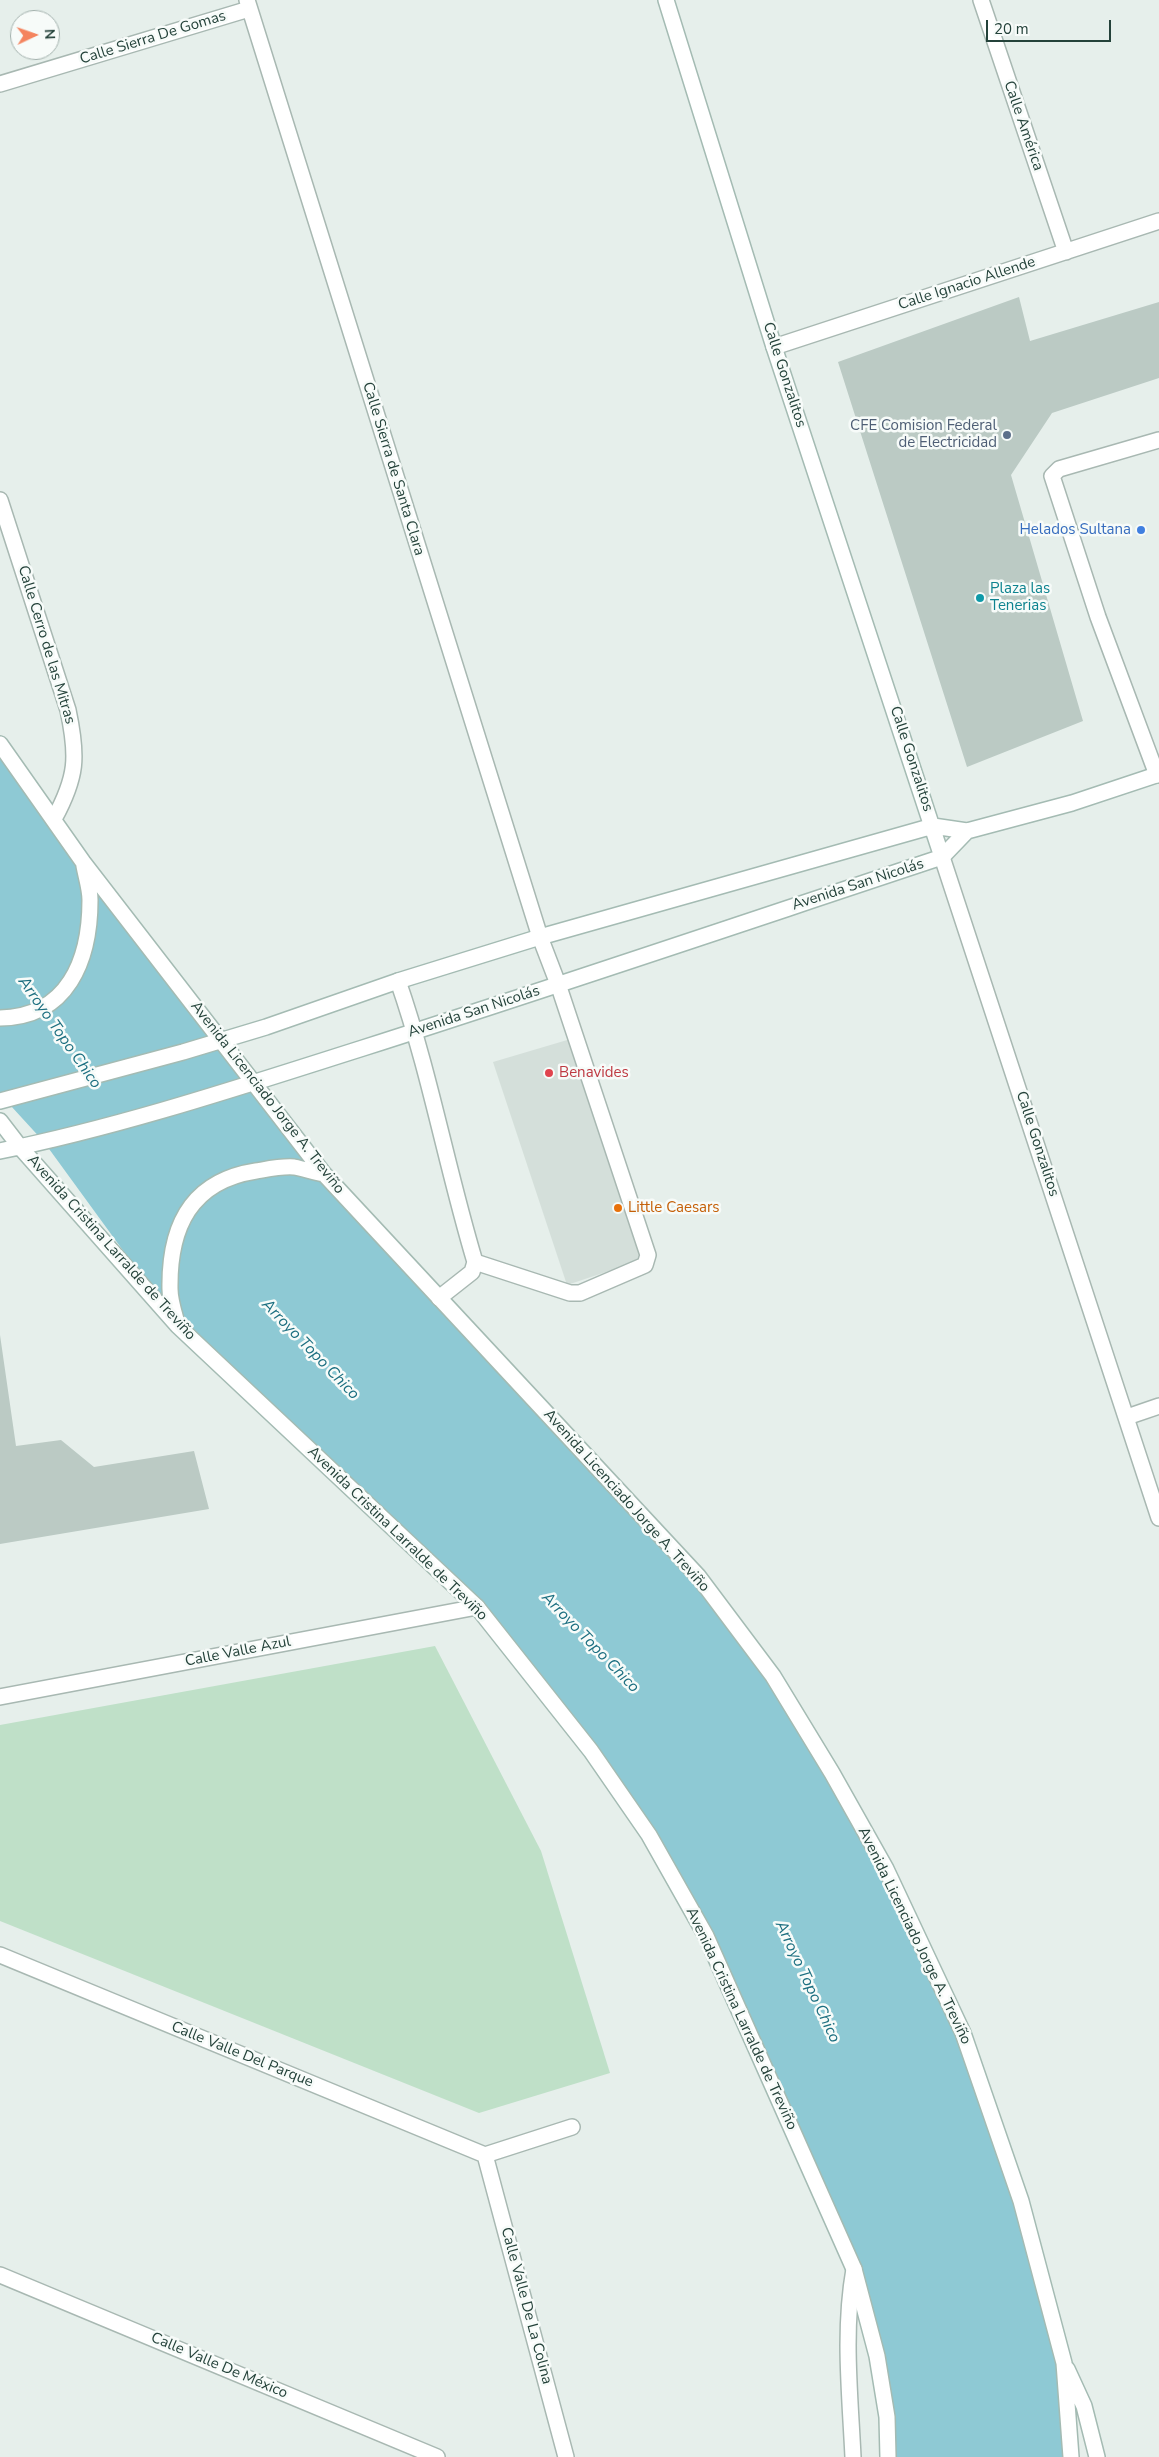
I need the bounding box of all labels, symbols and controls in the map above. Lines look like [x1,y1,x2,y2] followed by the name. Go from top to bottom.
[78,7,228,69] street label: Calle Sierra De Gomas
[10,10,60,60] north arrow
[989,10,1114,42] scale bar
[994,19,1029,39] text: 20 m
[40,29,59,40] text: N
[999,79,1047,173] street label: Calle América
[896,253,1038,315] street label: Calle Ignacio Allende
[758,320,810,430] street label: Calle Gonzalitos
[358,380,428,558] street label: Calle Sierra de Santa Clara
[850,417,997,452] place label: CFE Comision Federal de Electricidad
[1001,429,1013,441] marker: CFE Comision Federal de Electricidad
[1019,521,1131,539] place label: Helados Sultana
[1135,524,1147,536] marker: Helados Sultana
[13,564,79,726] street label: Calle Cerro de las Mitras
[990,580,1050,615] place label: Plaza las Tenerias
[974,592,986,604] marker: Plaza las Tenerias
[885,704,937,814] street label: Calle Gonzalitos
[790,855,926,915] street label: Avenida San Nicolás
[13,973,105,1093] water label: Arroyo Topo Chico
[406,982,542,1042] street label: Avenida San Nicolás
[186,998,348,1198] street label: Avenida Licenciado Jorge A. Treviño
[559,1064,629,1082] place label: Benavides
[543,1067,555,1079] marker: Benavides
[1011,1089,1063,1199] street label: Calle Gonzalitos
[23,1152,199,1344] street label: Avenida Cristina Larralde de Treviño
[628,1199,720,1217] place label: Little Caesars
[612,1202,624,1214] marker: Little Caesars
[257,1296,363,1404] water label: Arroyo Topo Chico
[539,1406,713,1596] street label: Avenida Licenciado Jorge A. Treviño
[303,1443,491,1625] street label: Avenida Cristina Larralde de Treviño
[537,1589,643,1697] water label: Arroyo Topo Chico
[184,1633,292,1671] street label: Calle Valle Azul
[853,1824,975,2048] street label: Avenida Licenciado Jorge A. Treviño
[681,1905,801,2133] street label: Avenida Cristina Larralde de Treviño
[770,1918,844,2046] water label: Arroyo Topo Chico
[168,2018,316,2092] street label: Calle Valle Del Parque
[496,2226,556,2386] street label: Calle Valle De La Colina
[148,2329,290,2403] street label: Calle Valle De México

